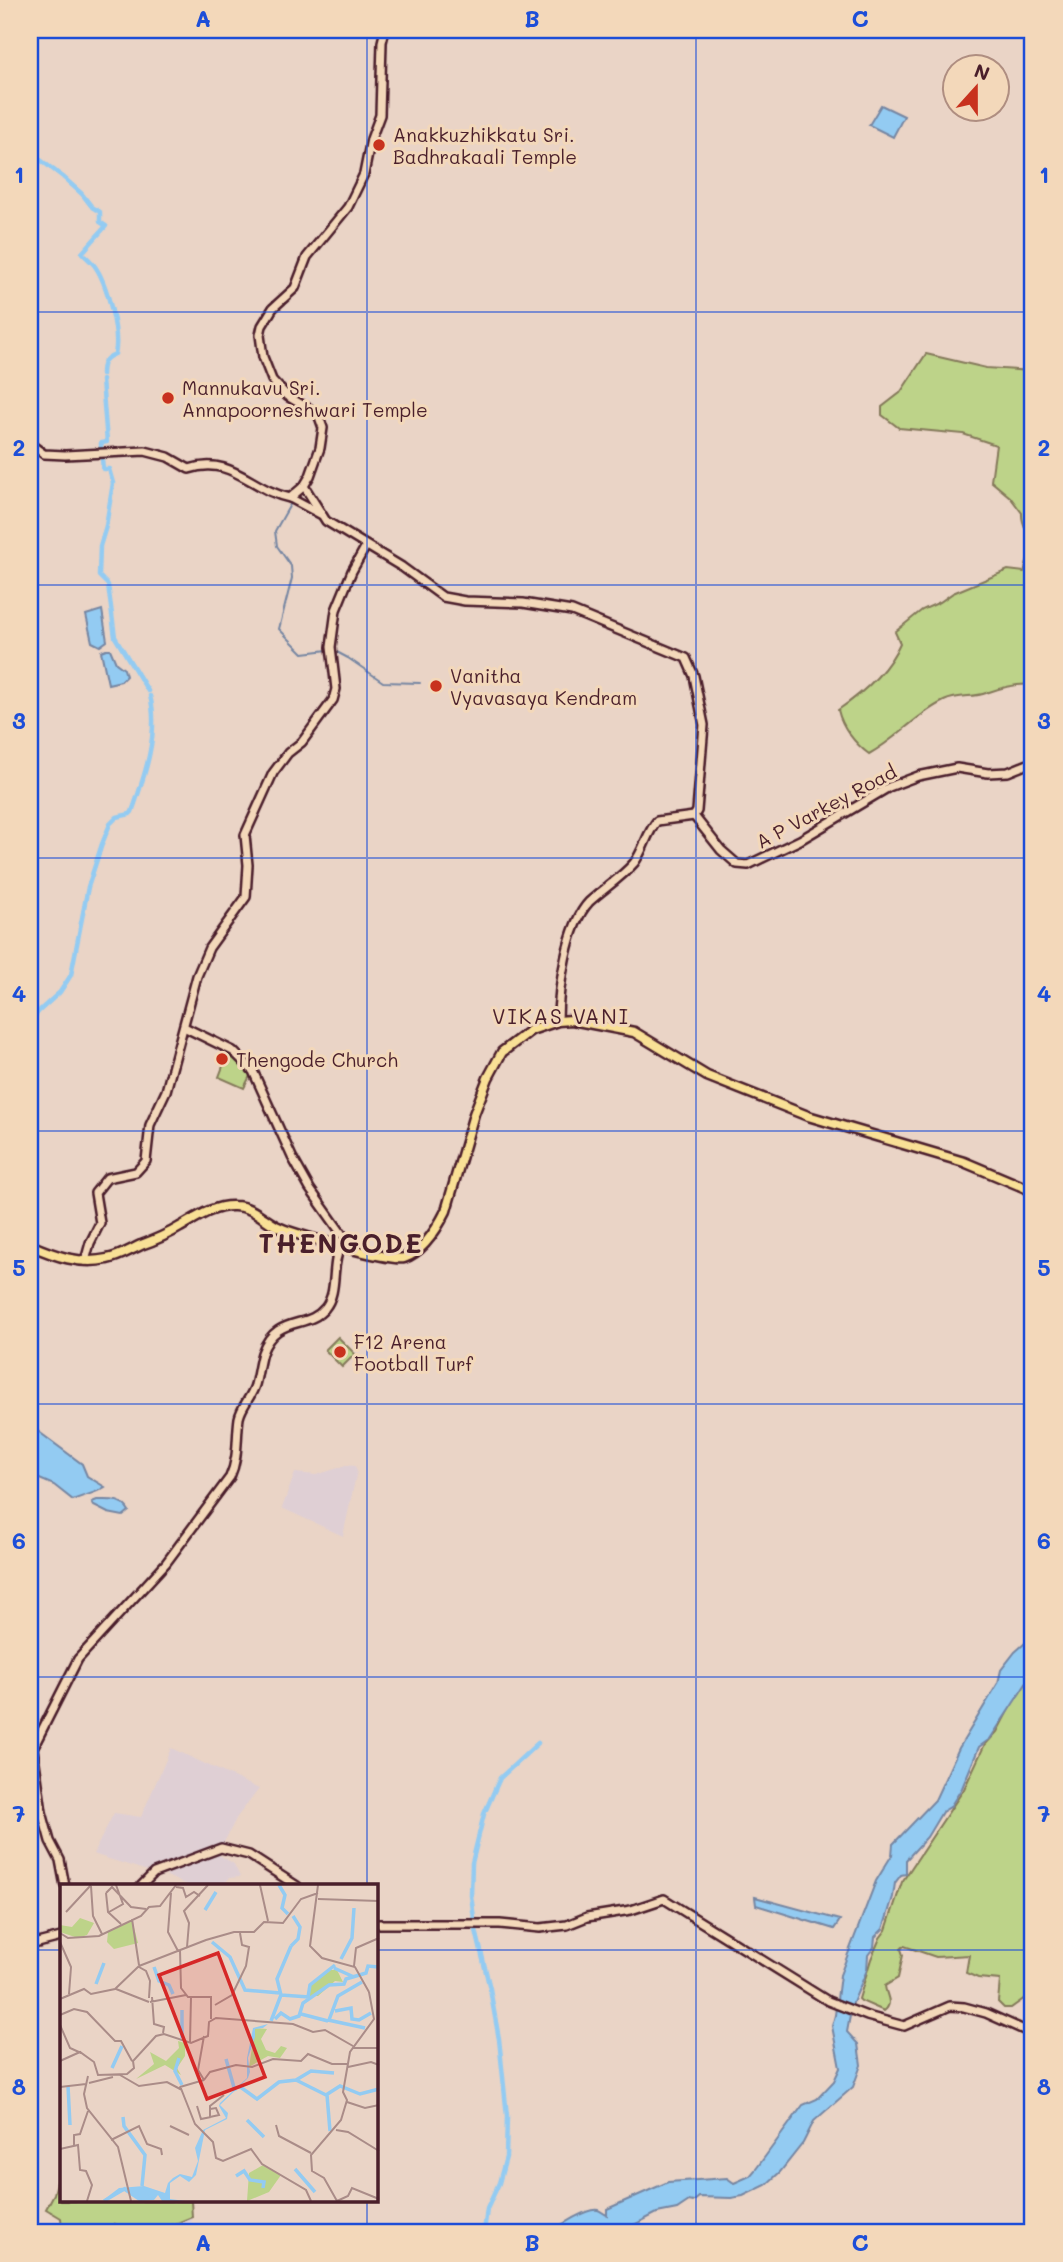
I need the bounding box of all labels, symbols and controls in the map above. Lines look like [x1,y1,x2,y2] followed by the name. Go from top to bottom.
[195,3,211,33] text: A
[524,3,540,33] text: B
[851,3,869,33] text: C
[940,52,1010,122] north arrow
[971,57,993,86] text: N
[393,122,577,169] place label: Anakkuzhikkatu Sri. Badhrakaali Temple
[371,137,387,153] marker: Anakkuzhikkatu Sri. Badhrakaali Temple
[14,159,24,189] text: 1
[1039,159,1049,189] text: 1
[182,375,428,422] place label: Mannukavu Sri. Annapoorneshwari Temple
[160,390,176,406] marker: Mannukavu Sri. Annapoorneshwari Temple
[13,432,25,462] text: 2
[1038,432,1050,462] text: 2
[450,663,637,710] place label: Vanitha Vyavasaya Kendram
[428,678,444,694] marker: Vanitha Vyavasaya Kendram
[12,705,26,735] text: 3
[1037,705,1051,735] text: 3
[751,758,901,854] street label: A P Varkey Road
[12,978,26,1008] text: 4
[1037,978,1051,1008] text: 4
[492,1002,630,1029] district label: VIKAS VANI
[236,1047,398,1072] place label: Thengode Church
[214,1051,230,1067] marker: Thengode Church
[258,1226,424,1260] district label: THENGODE
[12,1252,26,1282] text: 5
[1037,1252,1051,1282] text: 5
[354,1329,474,1376] place label: F12 Arena Football Turf
[332,1344,348,1360] marker: F12 Arena Football Turf
[12,1525,26,1555] text: 6
[1037,1525,1051,1555] text: 6
[13,1798,26,1828] text: 7
[1038,1798,1051,1828] text: 7
[60,1884,378,2202] inset map
[12,2071,26,2101] text: 8
[1037,2071,1051,2101] text: 8
[195,2227,211,2257] text: A
[524,2227,540,2257] text: B
[851,2227,869,2257] text: C

